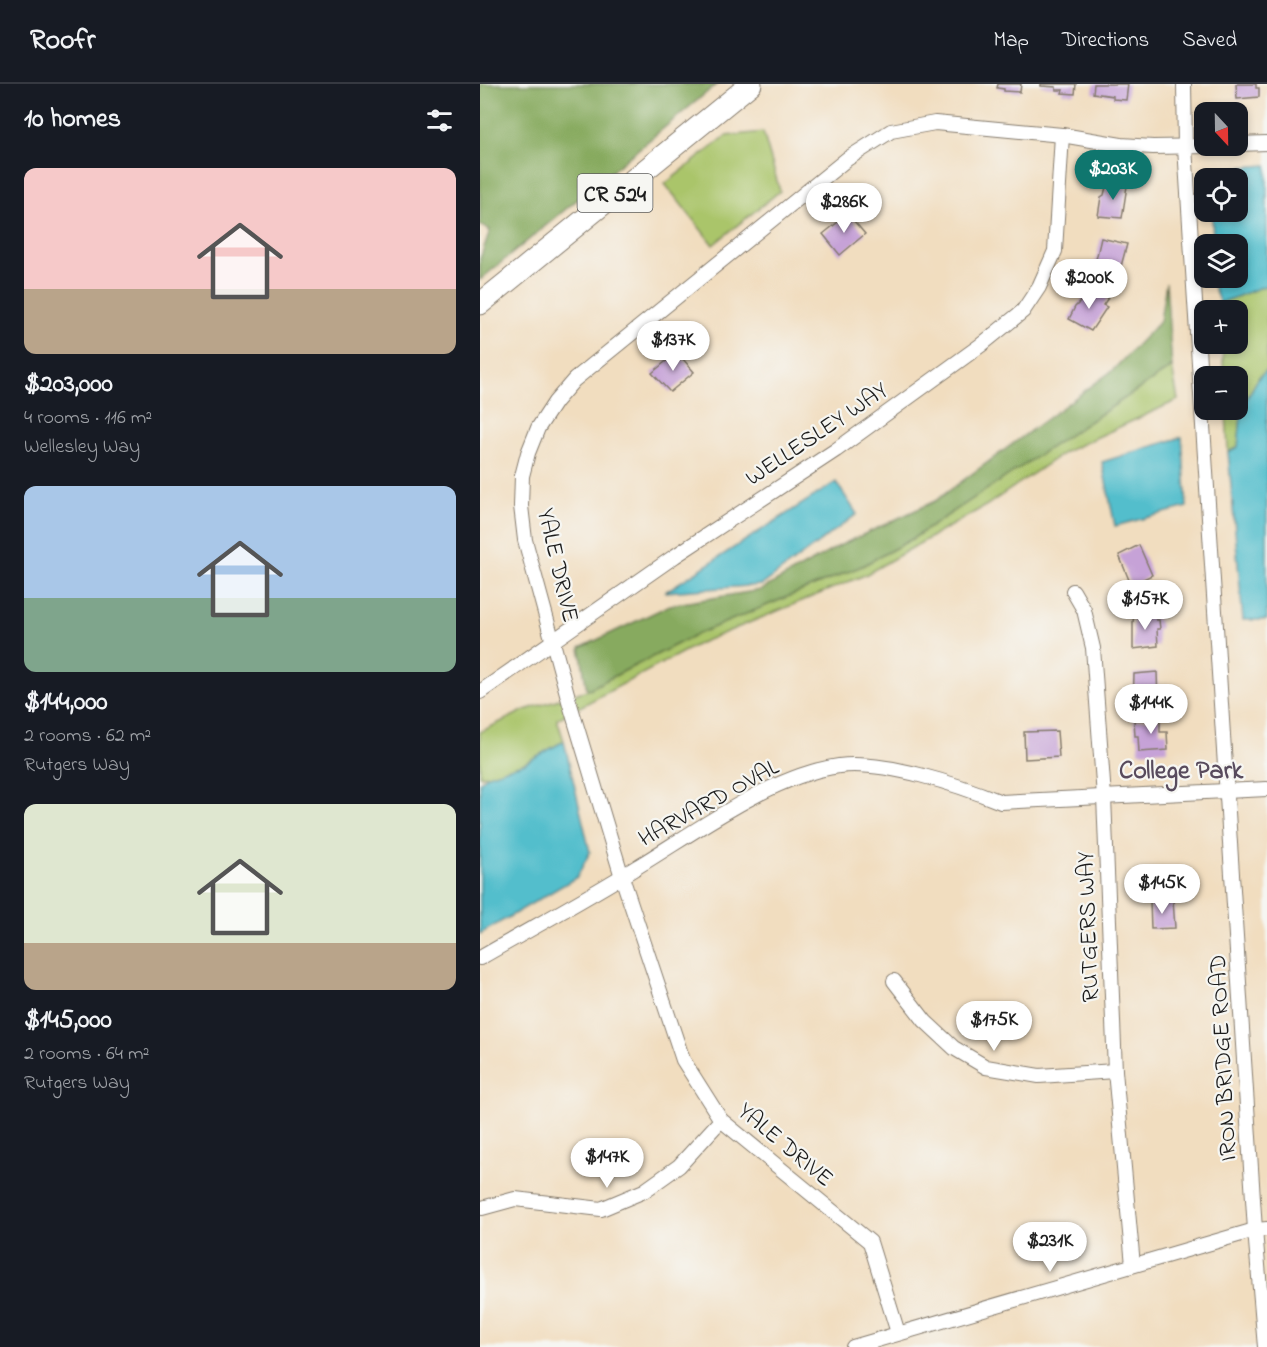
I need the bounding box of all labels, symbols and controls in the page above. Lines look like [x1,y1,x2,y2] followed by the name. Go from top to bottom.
[30,21,95,62] text: Roofr
[993,26,1029,56] text: Map
[1062,26,1149,56] text: Directions
[1182,26,1237,56] text: Saved
[24,101,121,139] text: 10 homes
[1194,102,1248,156] north arrow
[1194,102,1248,420] map controls
[423,104,456,137] icon: filters
[1071,150,1155,201] pin: $203K
[1089,155,1137,184] text: $203K
[1194,168,1248,222] button: locate
[578,174,652,212] road number: CR 524
[802,183,886,234] pin: $286K
[820,188,868,217] text: $286K
[186,207,294,315] icon: home
[1194,234,1248,288] button: layers
[1047,259,1131,310] pin: $200K
[1064,264,1114,293] text: $200K
[1194,300,1248,354] button: +
[631,321,715,372] pin: $137K
[651,326,695,355] text: $137K
[24,366,113,404] text: $203,000
[1194,366,1248,420] button: −
[739,374,896,496] street label: WELLESLEY WAY
[24,404,152,433] text: 4 rooms · 116 m²
[24,433,140,462] text: Wellesley Way
[526,505,587,626] street label: YALE DRIVE
[186,525,294,633] icon: home
[1103,580,1187,631] pin: $157K
[1121,585,1169,614] text: $157K
[24,684,108,722] text: $144,000
[1109,684,1193,735] pin: $144K
[1129,689,1173,718] text: $144K
[24,722,151,751] text: 2 rooms · 62 m²
[24,751,130,780] text: Rutgers Way
[633,751,786,857] street label: HARVARD OVAL
[1119,753,1244,792] district label: College Park
[186,843,294,951] icon: home
[1069,851,1110,1003] street label: RUTGERS WAY
[1120,864,1204,915] pin: $145K
[1138,869,1186,898] text: $145K
[1202,954,1247,1162] street label: IRON BRIDGE ROAD
[952,1001,1036,1052] pin: $175K
[24,1002,112,1040] text: $145,000
[970,1006,1018,1035] text: $175K
[24,1040,149,1069] text: 2 rooms · 64 m²
[24,1069,130,1098] text: Rutgers Way
[729,1095,840,1197] street label: YALE DRIVE
[565,1138,649,1189] pin: $147K
[585,1143,629,1172] text: $147K
[1008,1222,1092,1273] pin: $231K
[1027,1227,1073,1256] text: $231K

